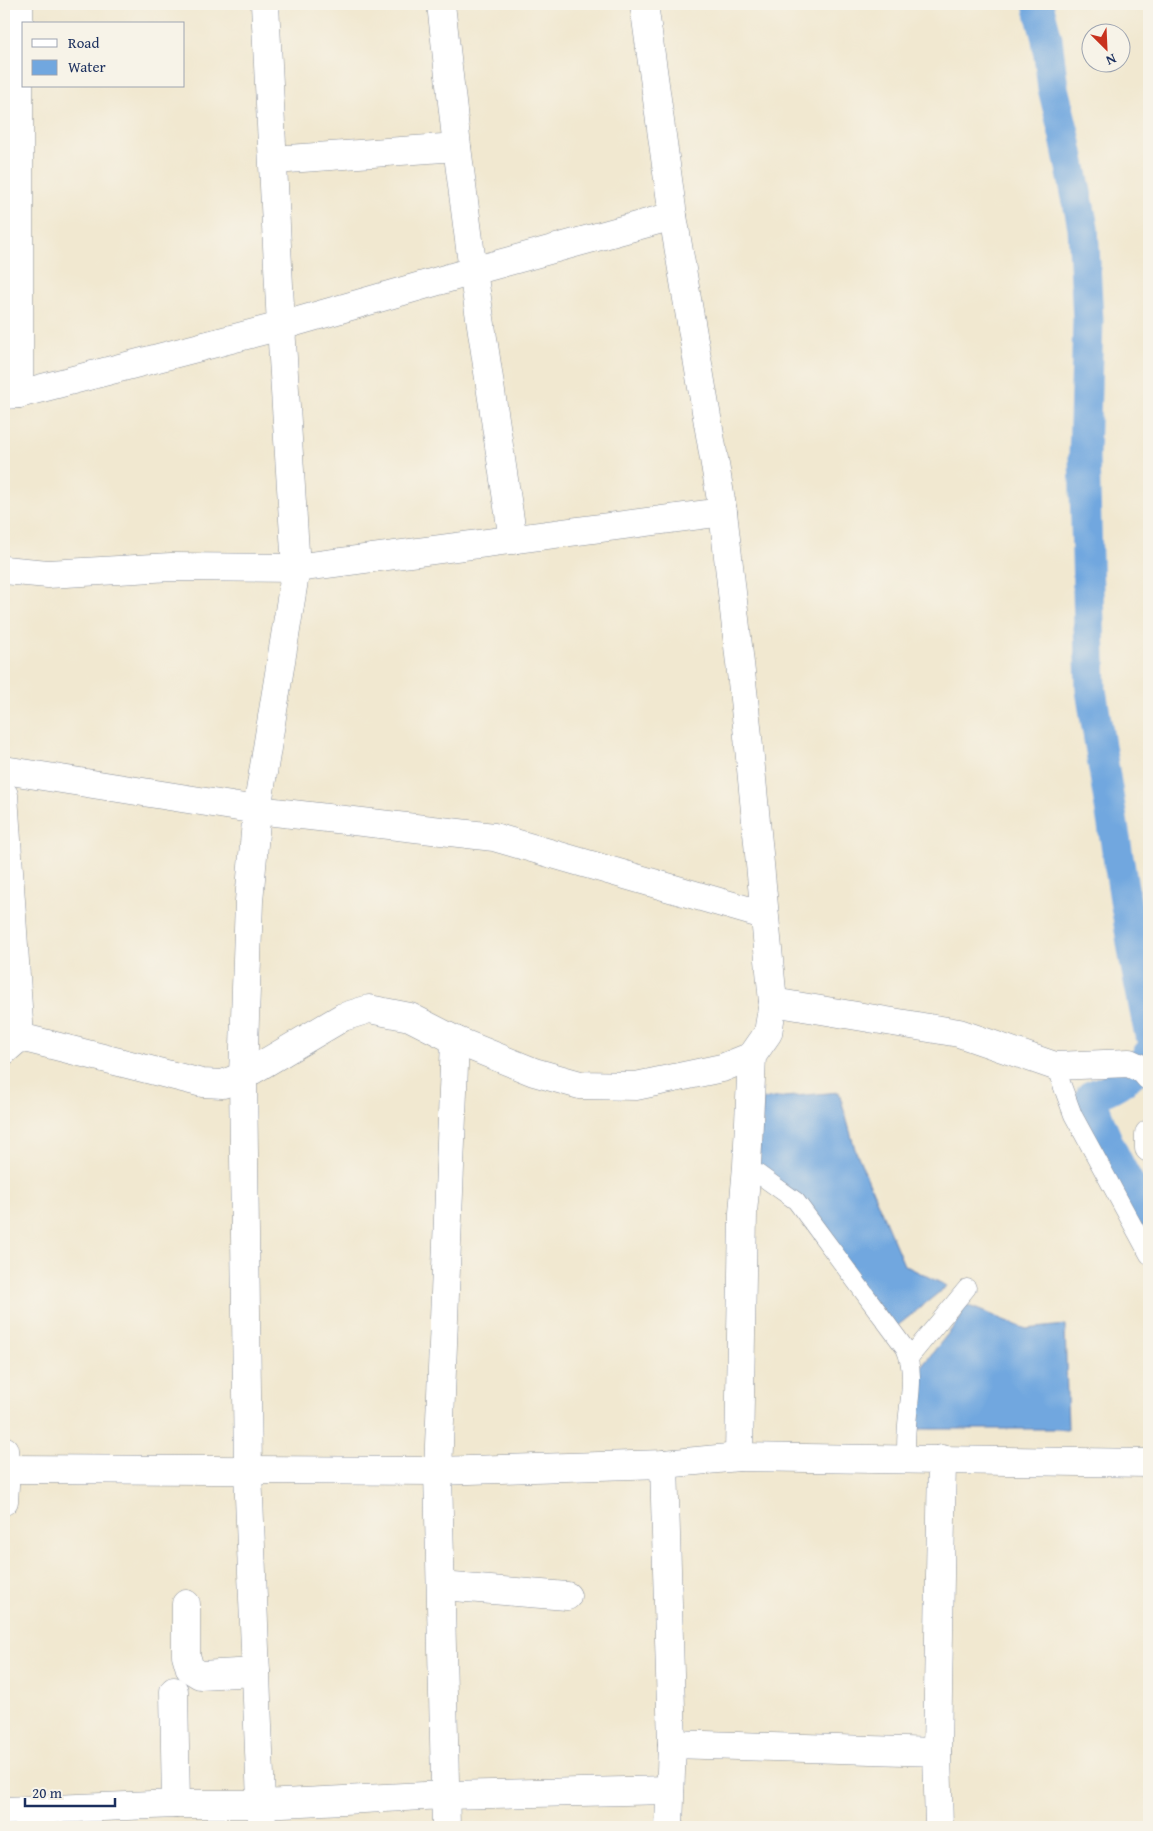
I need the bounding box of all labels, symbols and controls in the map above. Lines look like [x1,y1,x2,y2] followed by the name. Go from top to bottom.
[22,22,185,88] legend
[1080,22,1130,72] north arrow
[68,32,99,53] text: Road
[1102,49,1120,71] text: N
[68,56,106,77] text: Water
[25,1776,115,1808] scale bar
[32,1782,63,1803] text: 20 m

